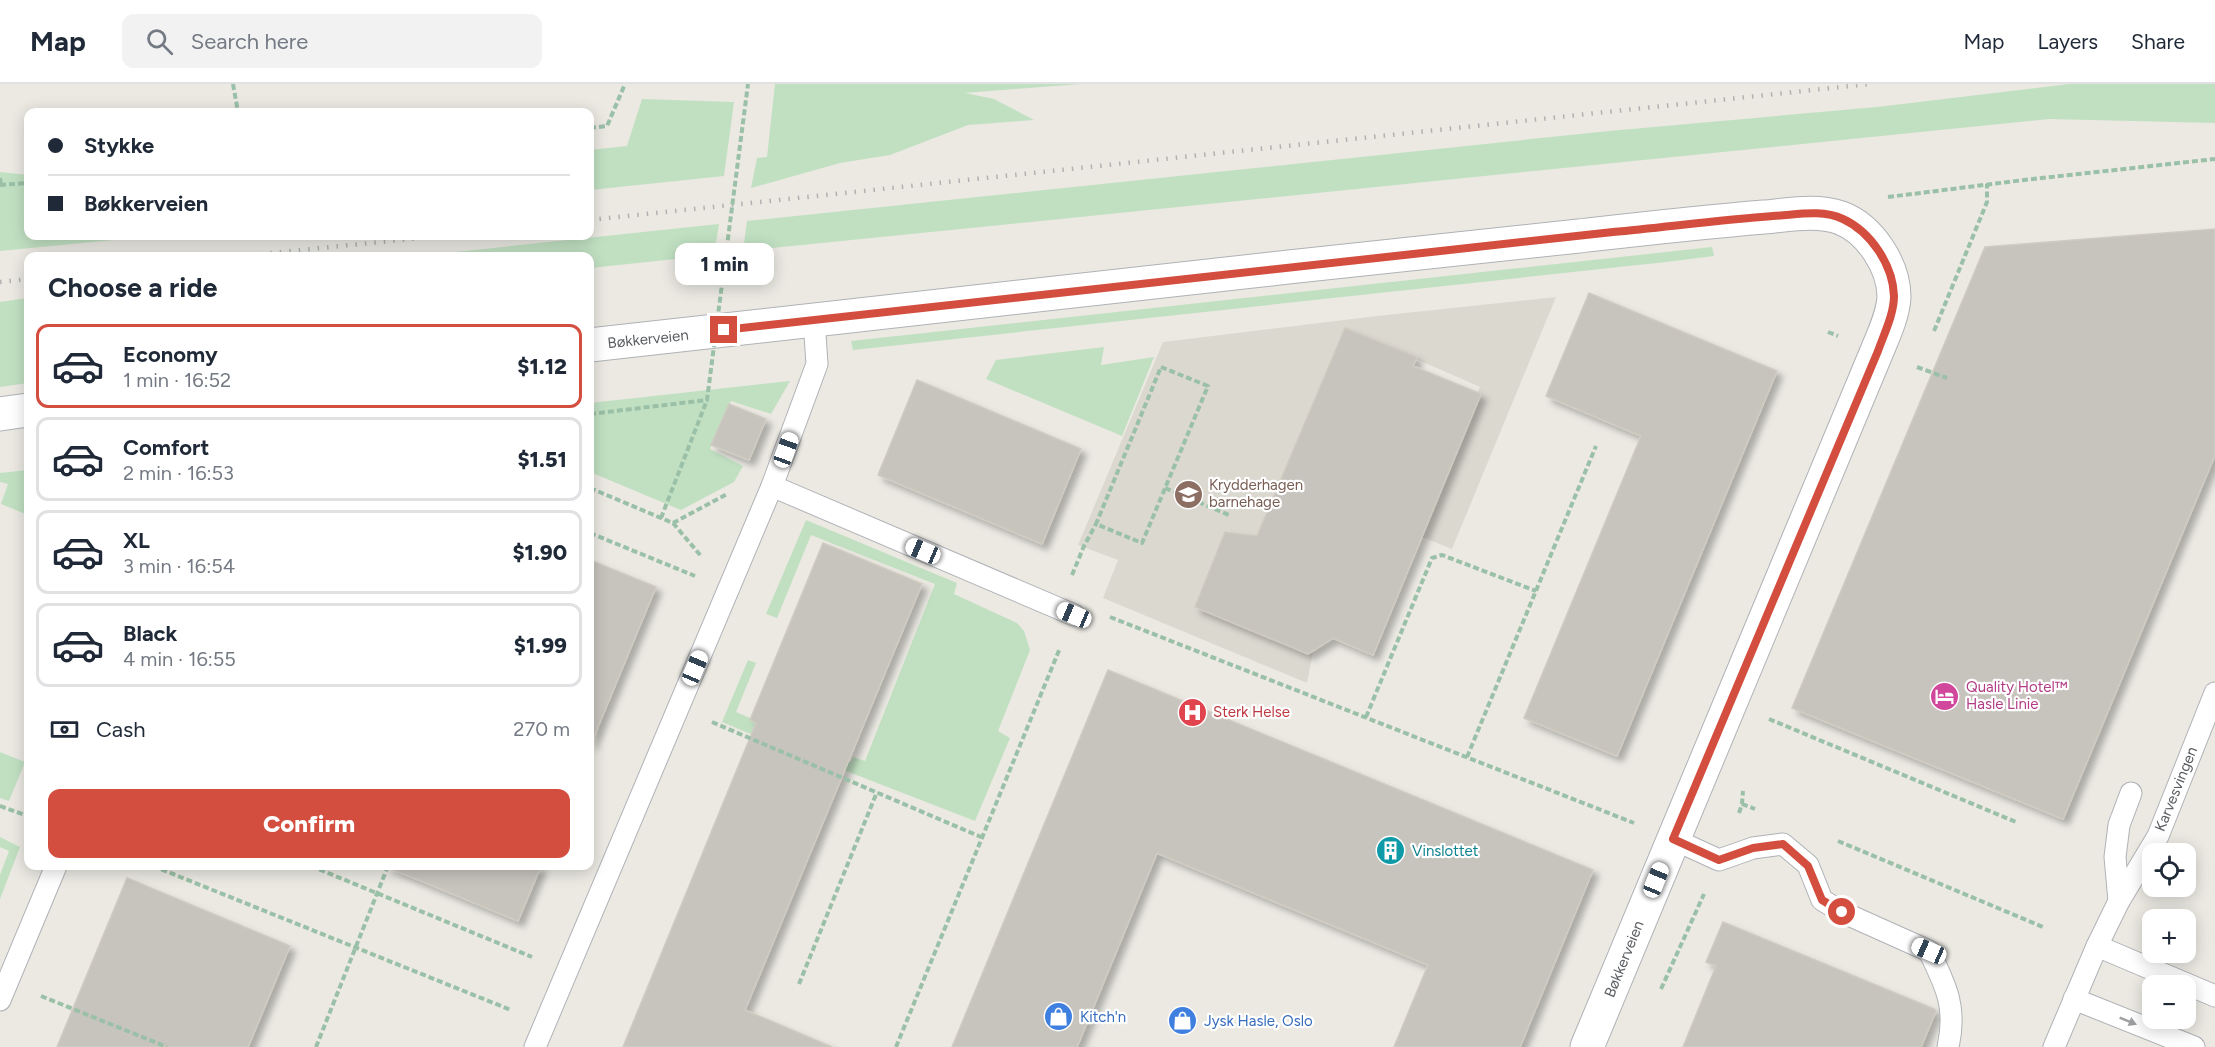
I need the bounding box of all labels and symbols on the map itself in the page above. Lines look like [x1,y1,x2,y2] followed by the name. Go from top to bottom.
[674,243,774,285] callout: 1 min
[710,316,737,343] route end
[607,326,689,352] street label: Bøkkerveien
[771,430,801,470] car
[1209,476,1303,511] place label: Krydderhagen barnehage
[1172,478,1204,510] school or university icon: Krydderhagen barnehage
[903,536,943,566] car
[1054,600,1094,630] car
[680,648,710,688] car
[1966,678,2068,713] place label: Quality Hotel™ Hasle Linie
[1929,680,1961,712] hotel icon: Quality Hotel™ Hasle Linie
[1176,696,1208,728] hospital icon: Sterk Helse
[1213,703,1290,721] place label: Sterk Helse
[2151,744,2201,834] street label: Karvesvingen
[1375,835,1407,867] building icon: Vinslottet
[1412,842,1479,860] place label: Vinslottet
[1641,860,1671,900] car
[1828,898,1855,925] route start
[1600,918,1648,1000] street label: Bøkkerveien
[1909,935,1949,967] car
[1043,1001,1075,1033] shop icon: Kitch'n
[1167,1005,1199,1037] shop icon: Jysk Hasle, Oslo
[1080,1008,1126,1026] place label: Kitch'n
[1204,1012,1313,1030] place label: Jysk Hasle, Oslo
[2120,1016,2138,1026] one-way arrow

